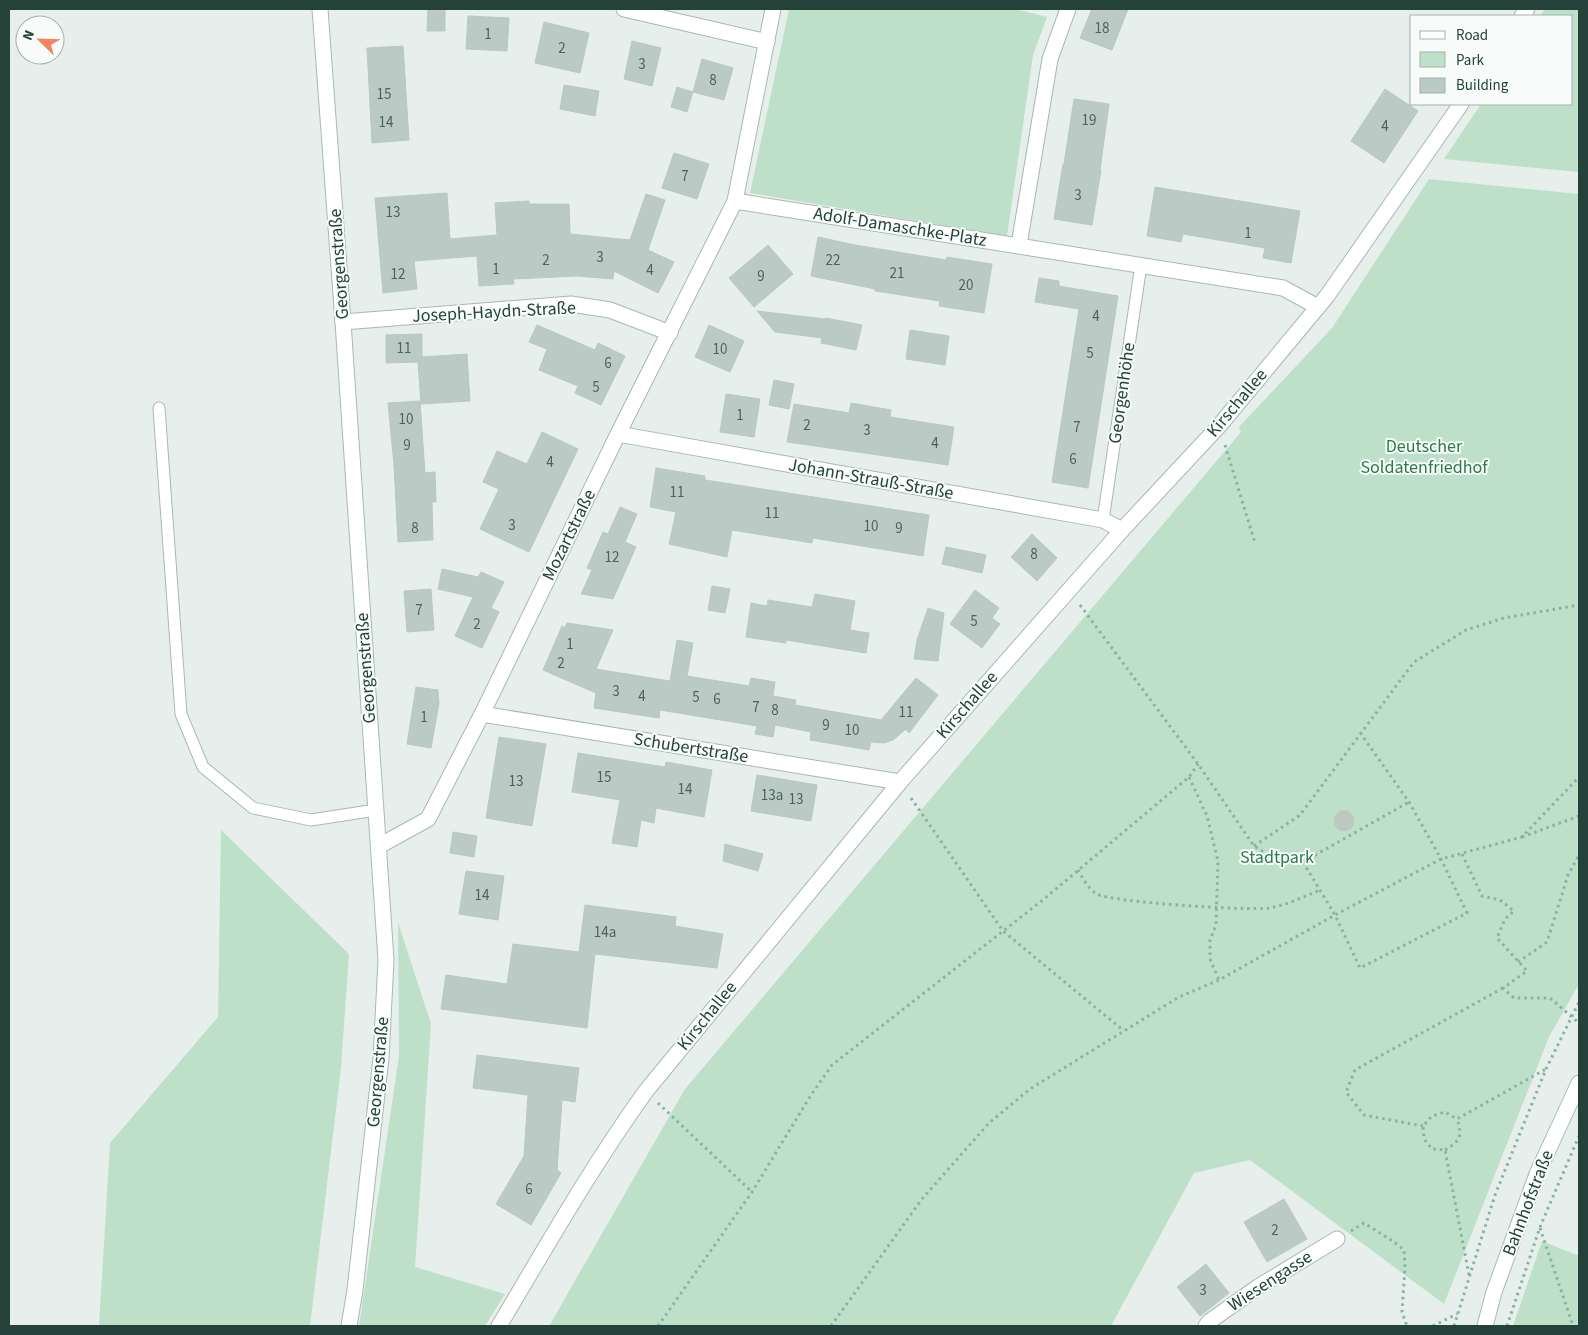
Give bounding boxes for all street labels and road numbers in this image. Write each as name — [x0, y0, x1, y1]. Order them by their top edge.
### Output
street label: Adolf-Damaschke-Platz — [812, 201, 989, 253]
street label: Georgenstraße — [323, 208, 355, 320]
street label: Joseph-Haydn-Straße — [411, 295, 577, 329]
street label: Georgenhöhe — [1103, 341, 1141, 445]
street label: Kirschallee — [1201, 363, 1273, 443]
street label: Johann-Strauß-Straße — [786, 452, 956, 506]
street label: Mozartstraße — [536, 485, 602, 585]
street label: Georgenstraße — [350, 612, 382, 724]
street label: Kirschallee — [930, 666, 1004, 744]
street label: Schubertstraße — [632, 727, 750, 769]
street label: Kirschallee — [671, 976, 743, 1056]
street label: Georgenstraße — [361, 1016, 395, 1128]
street label: Bahnhofstraße — [1496, 1146, 1560, 1260]
street label: Wiesengasse — [1223, 1244, 1317, 1318]

